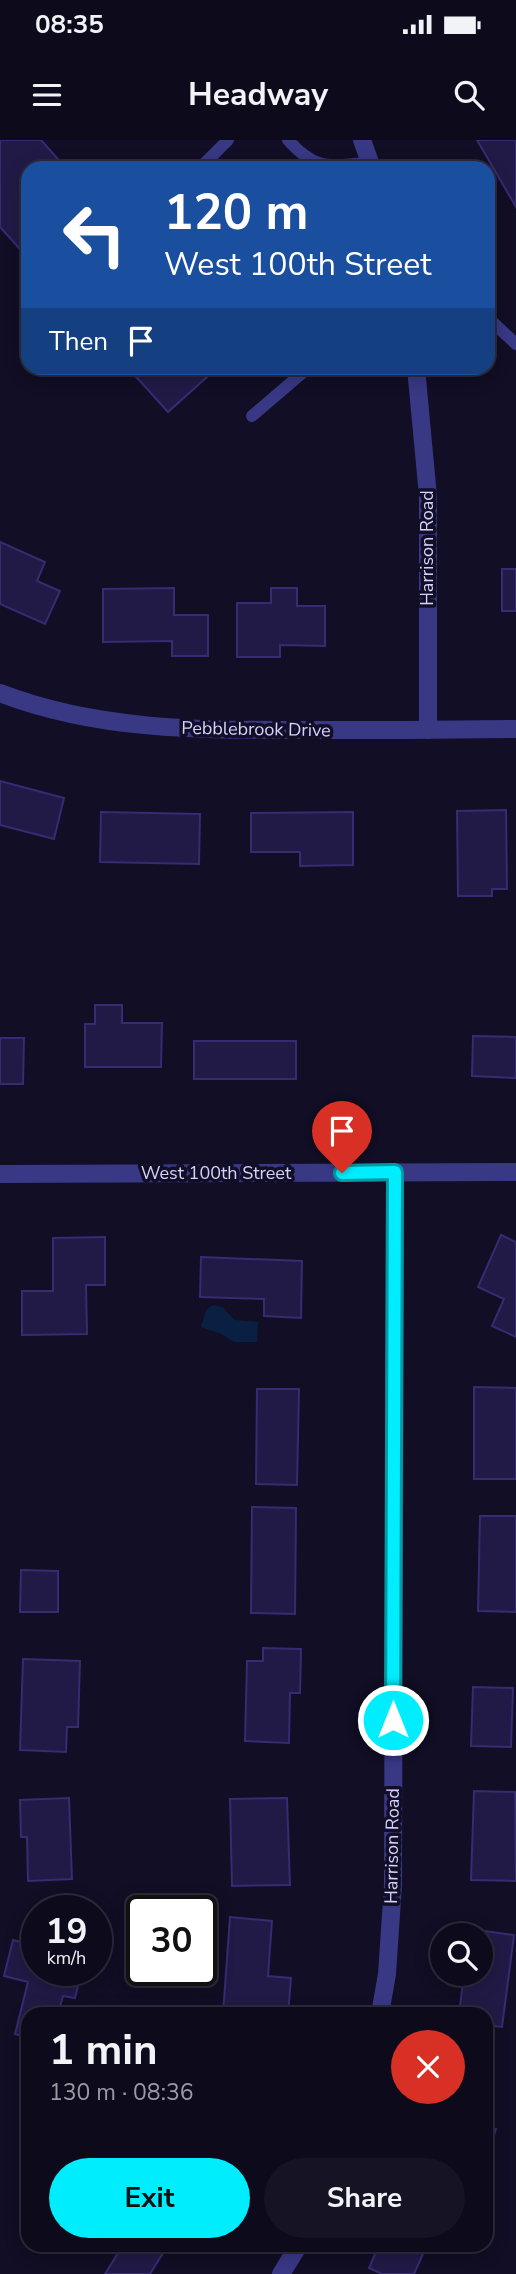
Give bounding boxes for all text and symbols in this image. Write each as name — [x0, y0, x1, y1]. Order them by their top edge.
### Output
text: 08:35 — [35, 7, 104, 42]
text: Headway — [188, 73, 328, 116]
icon: menu — [28, 76, 66, 114]
icon: search — [450, 76, 488, 114]
text: 120 m — [164, 179, 308, 246]
icon: left — [49, 189, 140, 280]
text: West 100th Street — [164, 243, 432, 286]
icon: arrive — [122, 322, 160, 360]
text: Then — [49, 324, 108, 359]
street label: Harrison Road — [415, 490, 439, 606]
street label: Pebblebrook Drive — [181, 716, 331, 742]
pin — [312, 1101, 372, 1173]
icon: arrive — [323, 1112, 361, 1150]
street label: West 100th Street — [141, 1161, 292, 1185]
position arrow — [356, 1683, 430, 1757]
street label: Harrison Road — [379, 1788, 405, 1904]
speed limit sign: 30 — [126, 1895, 217, 1986]
text: 19 — [45, 1908, 88, 1955]
map controls — [430, 1923, 493, 1986]
button: search — [430, 1923, 493, 1986]
text: km/h — [47, 1946, 86, 1970]
text: 1 min — [49, 2022, 158, 2079]
button: close — [391, 2030, 465, 2104]
text: 130 m · 08:36 — [49, 2077, 194, 2108]
button: Exit — [49, 2158, 250, 2238]
button: Share — [264, 2158, 465, 2238]

